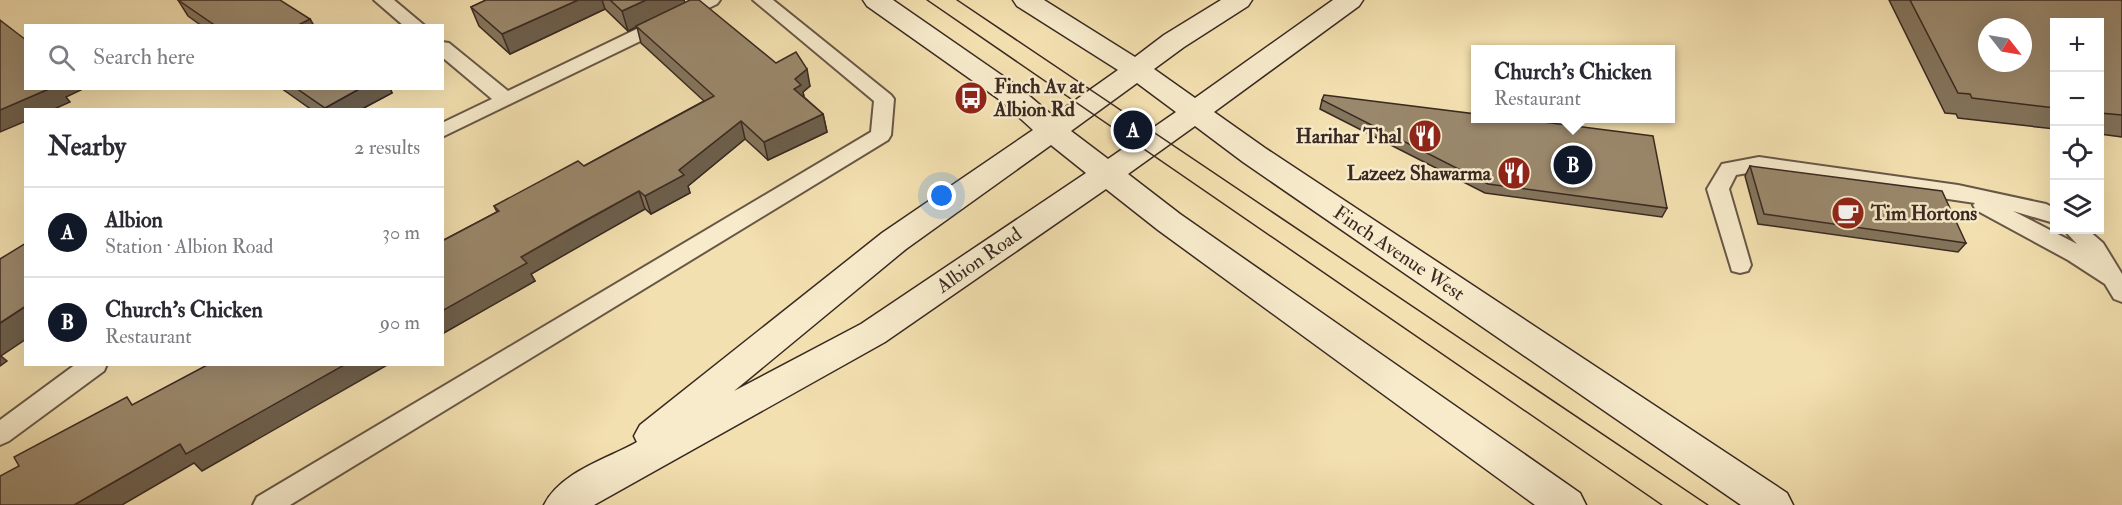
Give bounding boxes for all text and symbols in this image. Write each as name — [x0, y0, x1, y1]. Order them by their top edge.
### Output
north arrow — [1978, 18, 2032, 72]
map controls — [2050, 18, 2104, 234]
button: + — [2050, 18, 2104, 72]
search box — [24, 24, 444, 90]
icon: search — [45, 41, 78, 74]
text: Search here — [93, 43, 195, 71]
popup — [1471, 45, 1675, 123]
text: Church's Chicken — [1494, 58, 1652, 86]
button: − — [2050, 72, 2104, 126]
place label: Finch Av at Albion Rd — [993, 74, 1085, 122]
bus stop icon: Finch Av at Albion Rd — [953, 80, 989, 116]
text: Restaurant — [1494, 86, 1581, 111]
pin: A — [1114, 108, 1152, 152]
restaurant icon: Harihar Thal — [1407, 118, 1443, 154]
place label: Harihar Thal — [1296, 124, 1403, 149]
button: locate — [2050, 126, 2104, 180]
text: Nearby — [48, 131, 126, 163]
text: 2 results — [354, 135, 420, 160]
pin: B — [1554, 142, 1592, 188]
restaurant icon: Lazeez Shawarma — [1496, 155, 1532, 191]
place label: Lazeez Shawarma — [1347, 161, 1492, 186]
button: layers — [2050, 180, 2104, 234]
your location — [927, 181, 956, 210]
cafe icon: Tim Hortons — [1830, 195, 1866, 231]
street label: Finch Avenue West — [1329, 200, 1470, 306]
place label: Tim Hortons — [1870, 201, 1977, 226]
text: Albion — [105, 206, 163, 234]
text: A — [61, 220, 74, 245]
text: 30 m — [382, 220, 420, 245]
street label: Albion Road — [931, 221, 1027, 299]
text: Station · Albion Road — [105, 234, 273, 259]
text: Church's Chicken — [105, 296, 263, 324]
text: B — [61, 310, 74, 335]
text: 90 m — [380, 310, 420, 335]
text: Restaurant — [105, 324, 192, 349]

